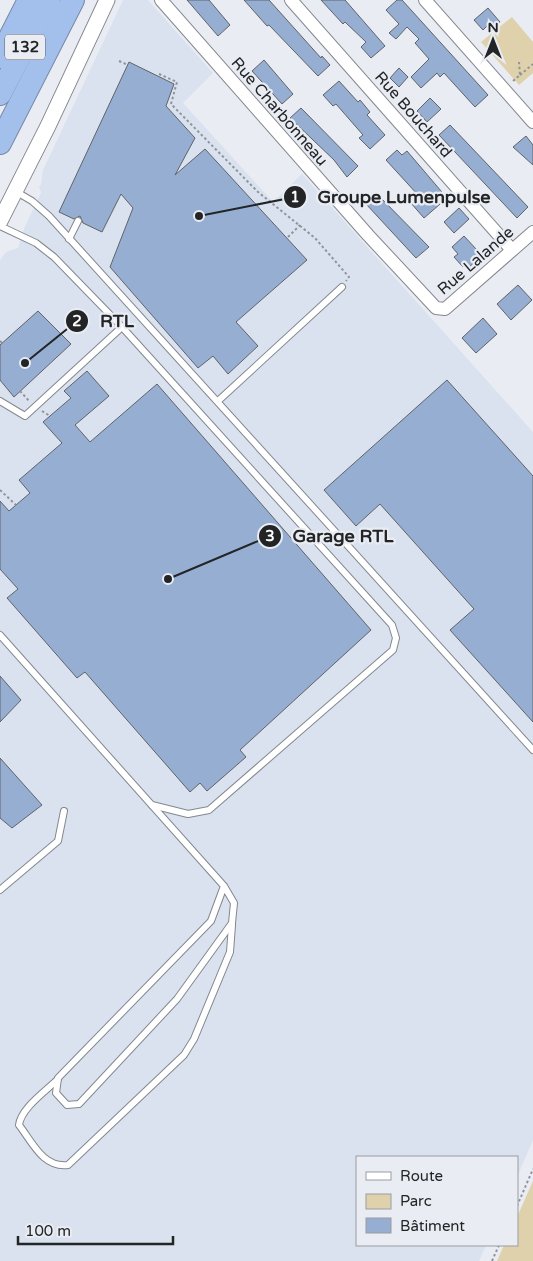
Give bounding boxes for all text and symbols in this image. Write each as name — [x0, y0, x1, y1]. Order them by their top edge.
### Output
north arrow — [468, 15, 518, 65]
text: N — [487, 19, 499, 36]
road number: 132 — [5, 34, 45, 60]
street label: Rue Charbonneau — [227, 53, 332, 170]
street label: Rue Bouchard — [370, 67, 456, 162]
callout: Groupe Lumenpulse — [283, 180, 501, 213]
text: Groupe Lumenpulse — [317, 186, 491, 208]
text: 1 — [290, 188, 300, 206]
street label: Rue Lalande — [433, 222, 518, 299]
callout: RTL — [65, 304, 144, 337]
text: RTL — [100, 310, 135, 332]
text: 2 — [72, 312, 82, 330]
callout: Garage RTL — [257, 520, 403, 553]
text: Garage RTL — [292, 525, 394, 547]
text: 3 — [265, 527, 275, 545]
legend — [356, 1156, 518, 1246]
text: Route — [400, 1167, 443, 1185]
text: Parc — [400, 1192, 432, 1210]
scale bar — [18, 1214, 172, 1246]
text: Bâtiment — [400, 1217, 465, 1235]
text: 100 m — [25, 1222, 71, 1240]

